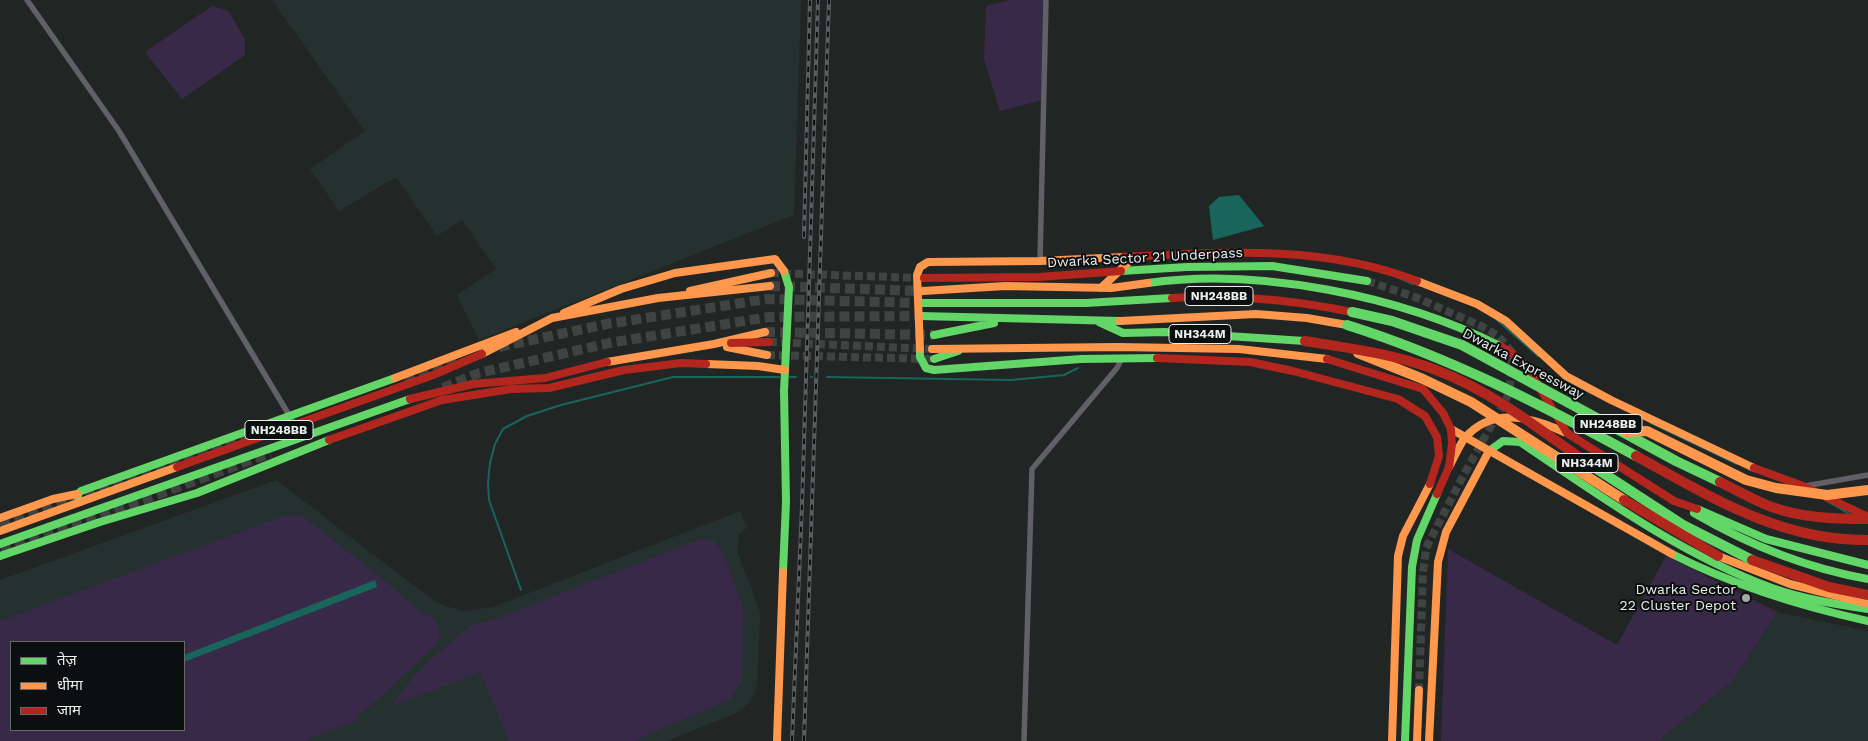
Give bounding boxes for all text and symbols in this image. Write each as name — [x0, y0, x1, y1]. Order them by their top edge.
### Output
street label: Dwarka Sector 21 Underpass — [1047, 244, 1243, 272]
road number: NH248BB — [1185, 286, 1253, 306]
road number: NH344M — [1169, 324, 1231, 344]
street label: Dwarka Expressway — [1459, 325, 1587, 403]
road number: NH248BB — [1574, 414, 1642, 434]
road number: NH248BB — [245, 420, 313, 440]
road number: NH344M — [1556, 453, 1618, 472]
place label: Dwarka Sector 22 Cluster Depot — [1619, 582, 1736, 614]
marker: Dwarka Sector 22 Cluster Depot — [1740, 592, 1752, 604]
legend — [10, 641, 185, 731]
text: तेज़ — [57, 651, 77, 669]
text: धीमा — [57, 676, 83, 694]
text: जाम — [57, 701, 81, 719]

